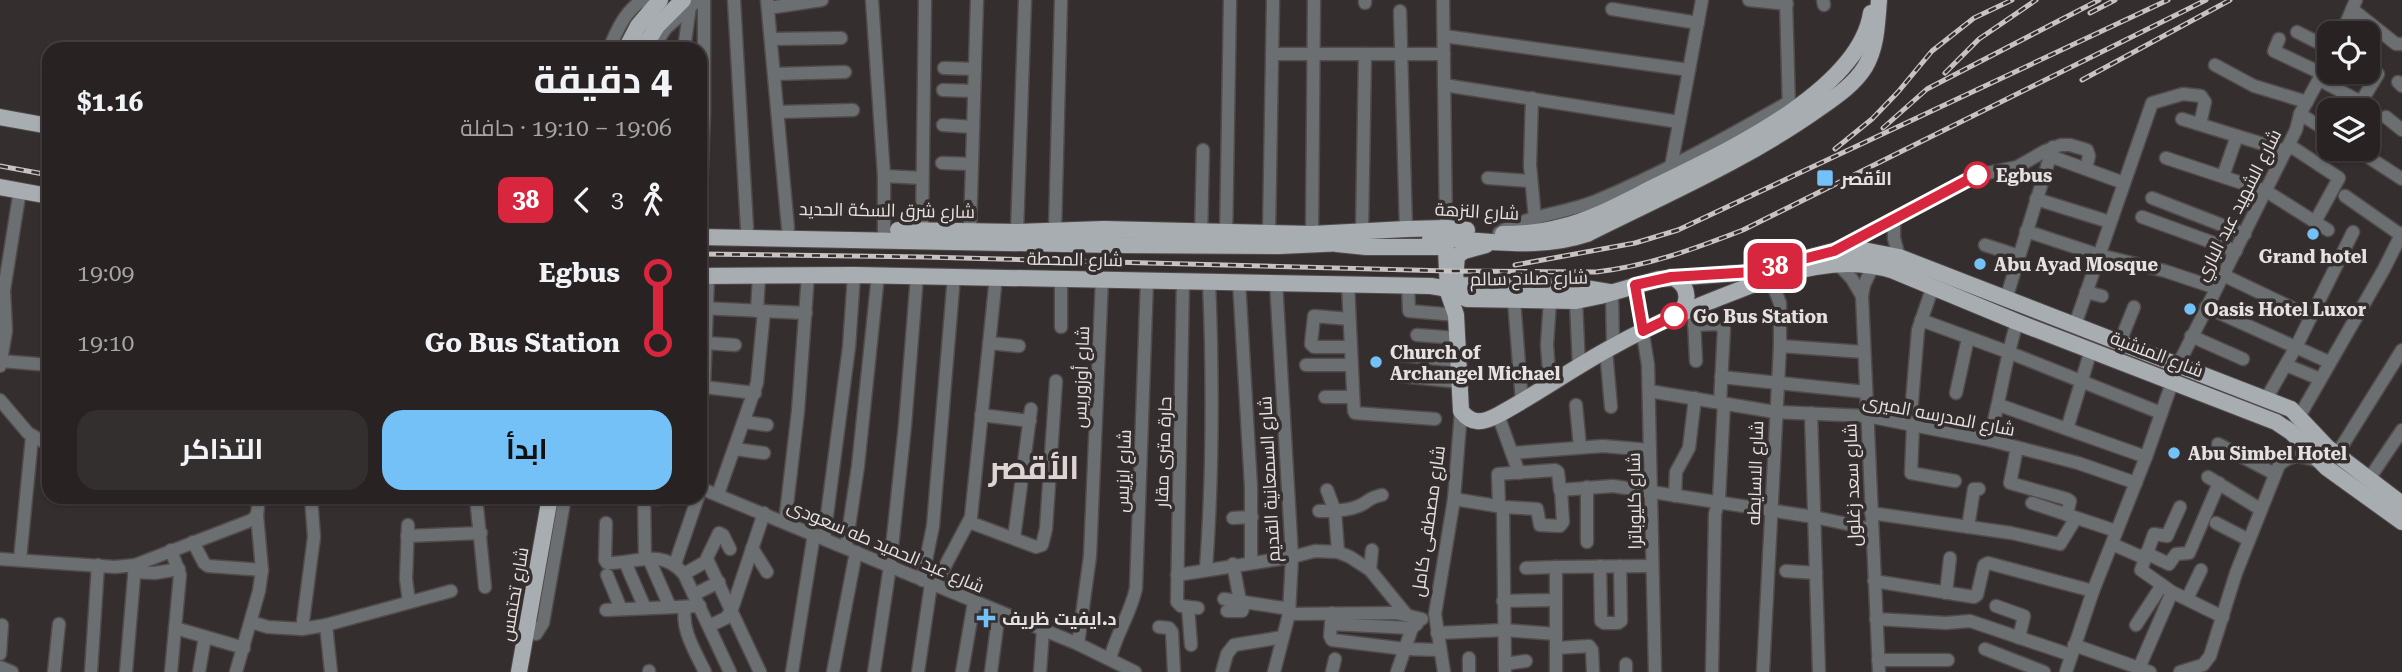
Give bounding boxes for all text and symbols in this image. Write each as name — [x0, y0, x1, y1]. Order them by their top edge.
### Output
map controls — [2317, 21, 2380, 161]
button: locate — [2317, 21, 2380, 84]
text: 4 دقيقة — [534, 58, 672, 102]
text: $1.16 — [77, 87, 143, 117]
button: layers — [2317, 98, 2380, 161]
text: 19:06 – 19:10 · حافلة — [460, 115, 672, 142]
street label: شارع الشهيد عبد الباري — [2191, 126, 2289, 286]
marker: Egbus — [1964, 162, 1990, 188]
place label: Egbus — [1996, 165, 2052, 186]
marker: الأقصر — [1815, 168, 1835, 188]
place label: الأقصر — [1840, 168, 1892, 190]
icon: back — [563, 181, 601, 219]
icon: walk — [634, 181, 672, 219]
text: 38 — [512, 186, 539, 214]
text: 3 — [611, 186, 624, 213]
street label: شارع شرق السكة الحديد — [799, 198, 975, 224]
street label: شارع النزهة — [1434, 198, 1520, 226]
marker: Grand hotel — [2305, 226, 2321, 242]
line badge: 38 — [1744, 243, 1806, 289]
place label: Grand hotel — [2259, 246, 2367, 267]
street label: شارع المحطة — [1027, 248, 1123, 272]
text: 38 — [1762, 252, 1788, 280]
place label: Abu Ayad Mosque — [1994, 254, 2158, 275]
marker: Abu Ayad Mosque — [1972, 256, 1988, 272]
text: Egbus — [539, 258, 620, 288]
text: 19:09 — [77, 260, 134, 287]
street label: شارع صلاح سالم — [1470, 266, 1588, 292]
place label: Oasis Hotel Luxor — [2204, 299, 2366, 320]
marker: Oasis Hotel Luxor — [2182, 301, 2198, 317]
marker: Go Bus Station — [1661, 303, 1687, 329]
place label: Go Bus Station — [1693, 306, 1828, 327]
street label: شارع أوزوريس — [1069, 326, 1095, 428]
street label: شارع المنشية — [2107, 327, 2206, 383]
text: Go Bus Station — [425, 328, 620, 358]
text: 19:10 — [77, 330, 134, 357]
place label: Church of Archangel Michael — [1390, 342, 1561, 384]
marker: Church of Archangel Michael — [1368, 354, 1384, 370]
street label: شارع المدرسه الميرى — [1861, 390, 2017, 442]
street label: شارع السمعانية القديم — [1254, 395, 1286, 563]
street label: حارة مترى مقار — [1151, 396, 1176, 509]
button: التذاكر — [77, 410, 368, 490]
button: ابدأ — [382, 410, 672, 490]
street label: شارع الاسايطه — [1743, 420, 1769, 526]
street label: شارع سعد زغلول — [1839, 423, 1867, 547]
street label: شارع ايزيس — [1111, 429, 1137, 513]
place label: Abu Simbel Hotel — [2188, 443, 2347, 464]
street label: شارع مصطفى كامل — [1407, 444, 1451, 598]
marker: Abu Simbel Hotel — [2166, 445, 2182, 461]
district label: الأقصر — [988, 449, 1079, 487]
street label: شارع كليوباترا — [1623, 452, 1647, 550]
street label: شارع عبد الحميد طه سعودى — [784, 495, 988, 599]
street label: شارع تحتمس — [495, 545, 535, 643]
marker: د.ايفيت ظريف — [976, 608, 996, 628]
place label: د.ايفيت ظريف — [1002, 608, 1117, 630]

